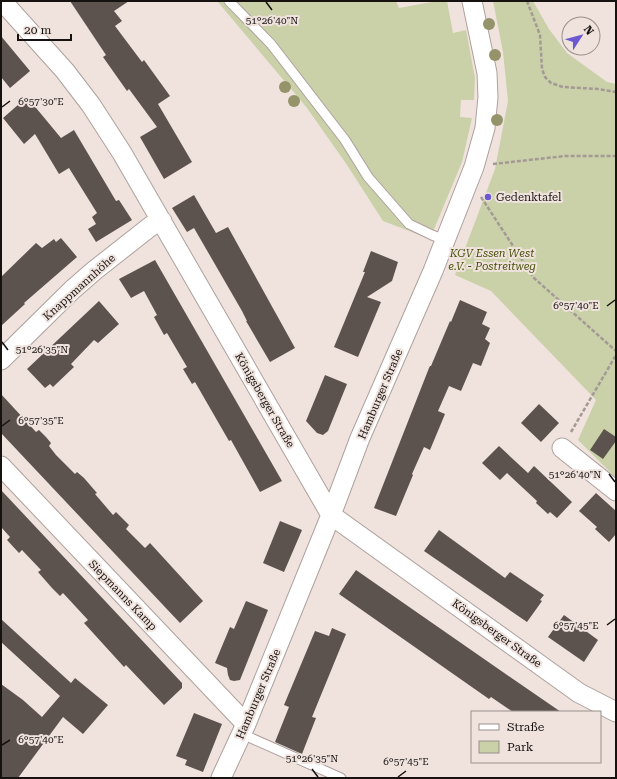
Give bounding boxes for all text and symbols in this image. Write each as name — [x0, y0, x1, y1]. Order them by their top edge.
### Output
text: 51°26'40"N — [246, 15, 298, 26]
scale bar — [18, 16, 71, 42]
north arrow — [561, 16, 601, 56]
text: 20 m — [24, 23, 51, 37]
text: N — [581, 23, 597, 38]
text: 6°57'30"E — [18, 96, 64, 107]
place label: Gedenktafel — [496, 191, 562, 204]
marker: Gedenktafel — [483, 192, 493, 202]
park label: KGV Essen West e.V. - Postreitweg — [448, 247, 536, 273]
street label: Knappmannhöhe — [41, 252, 118, 323]
text: 6°57'40"E — [553, 300, 599, 311]
text: 51°26'35"N — [16, 344, 68, 355]
street label: Hamburger Straße — [356, 347, 405, 441]
street label: Königsberger Straße — [232, 350, 297, 450]
text: 6°57'35"E — [18, 415, 64, 426]
text: 51°26'40"N — [549, 469, 601, 480]
street label: Siepmanns Kamp — [86, 557, 160, 633]
street label: Königsberger Straße — [449, 597, 544, 670]
text: 6°57'45"E — [553, 620, 599, 631]
street label: Hamburger Straße — [234, 647, 283, 741]
legend — [471, 711, 601, 763]
text: Straße — [507, 720, 545, 734]
text: 6°57'40"E — [18, 734, 64, 745]
text: Park — [507, 740, 534, 754]
text: 51°26'35"N — [286, 753, 338, 764]
text: 6°57'45"E — [383, 756, 429, 767]

